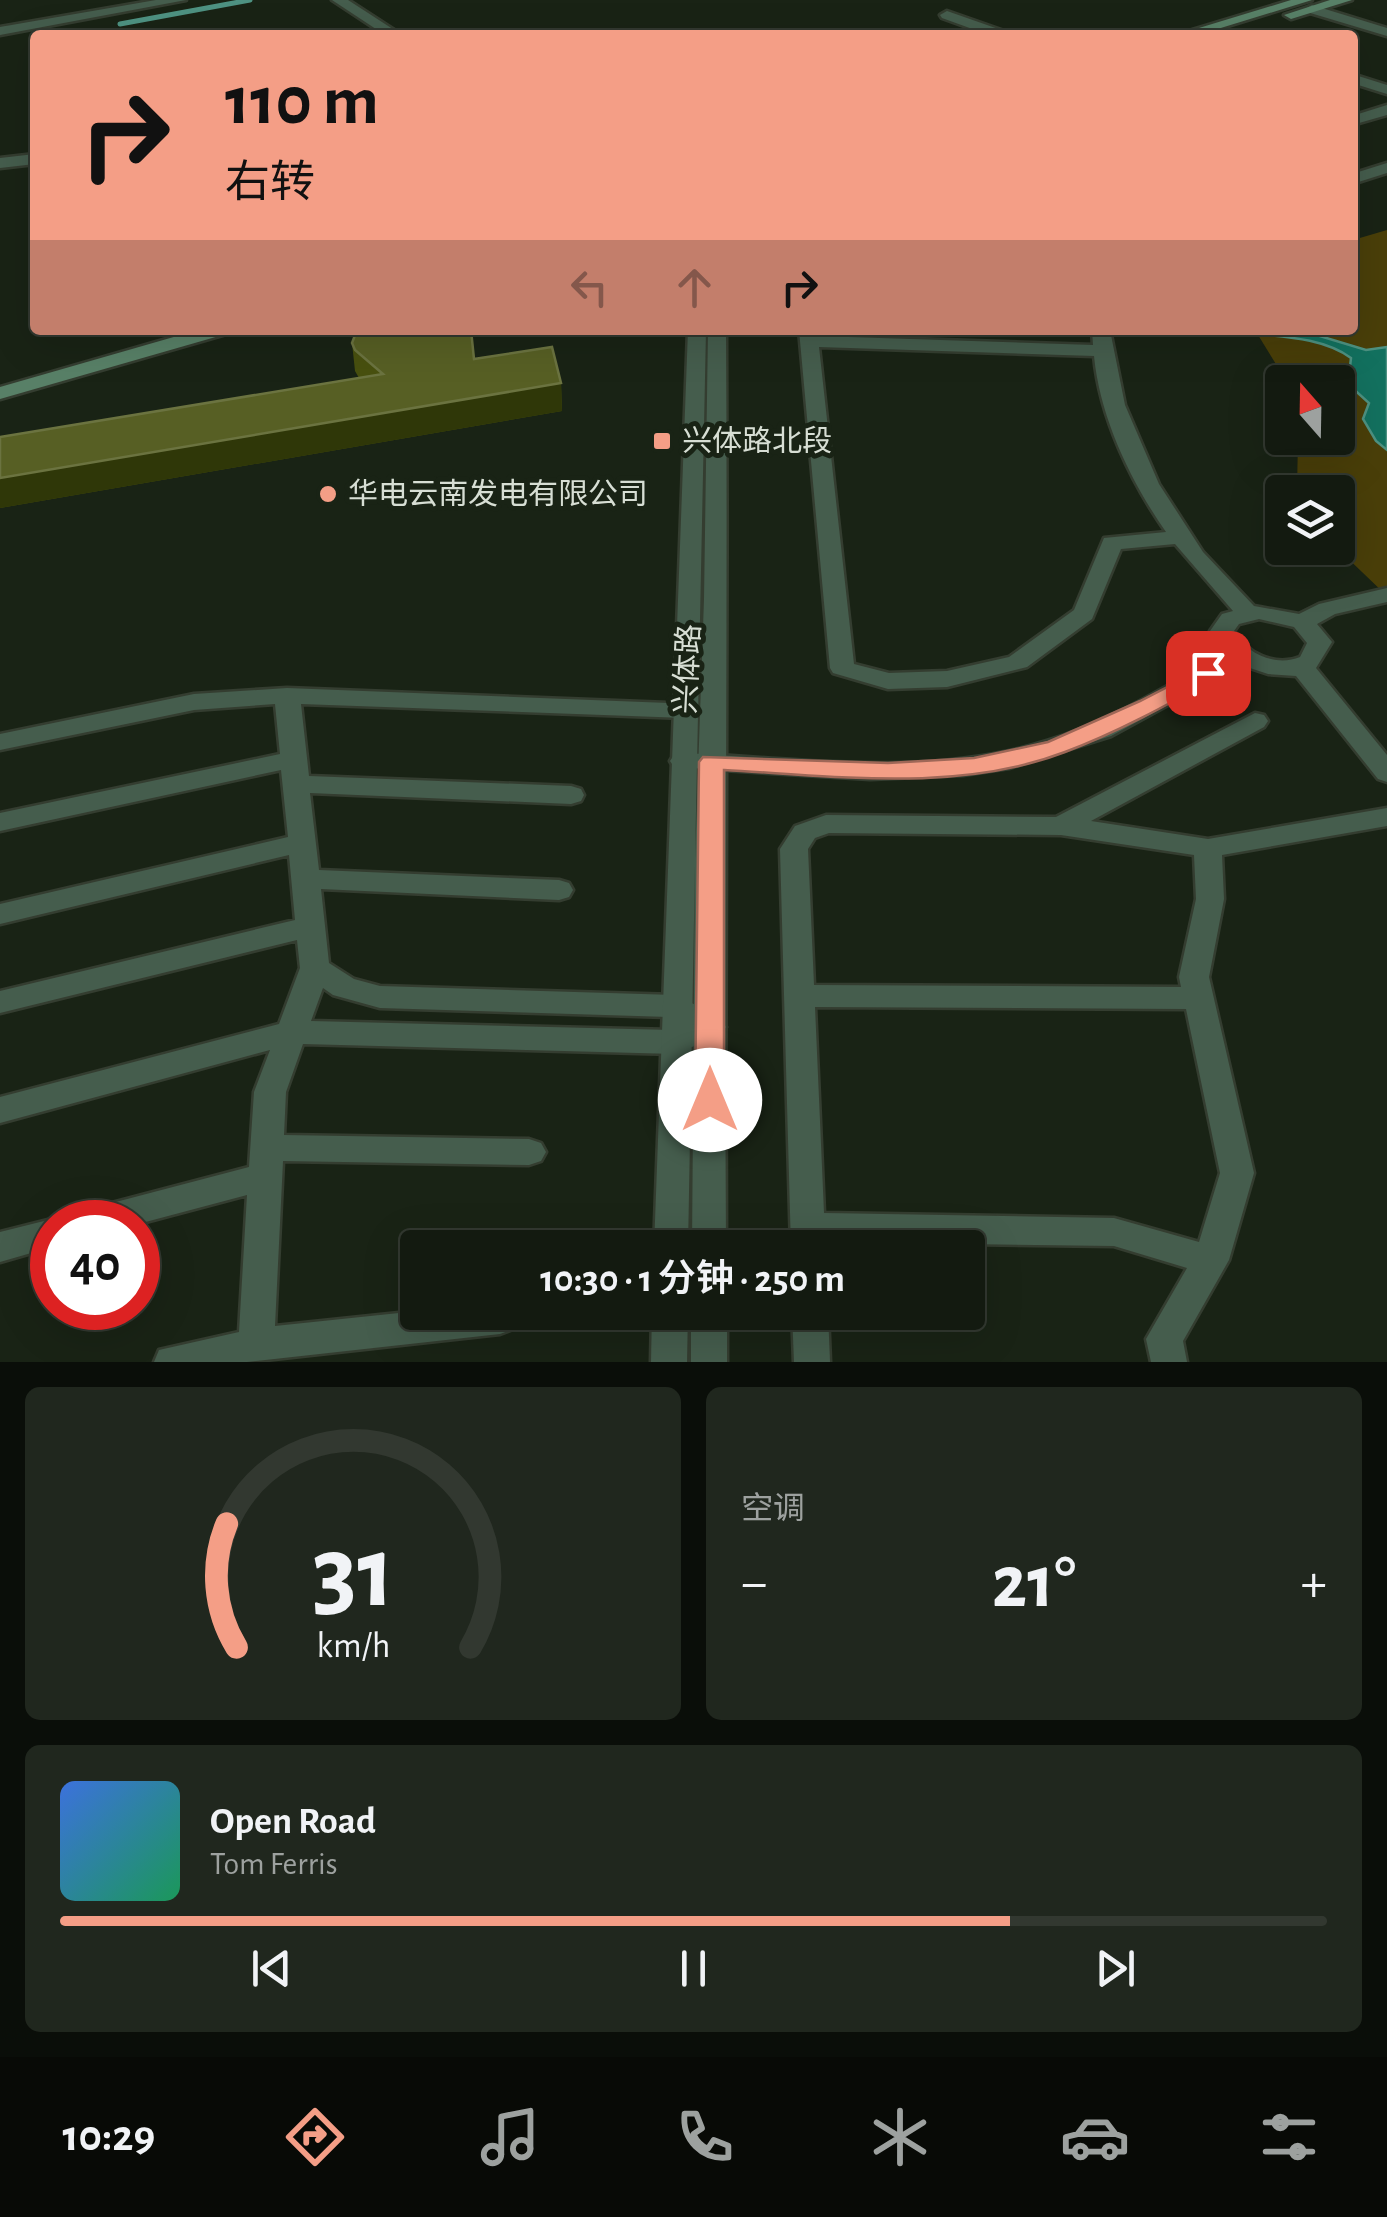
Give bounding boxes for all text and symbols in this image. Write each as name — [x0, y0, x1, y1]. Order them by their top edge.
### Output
text: 110 m — [225, 67, 379, 137]
icon: right — [60, 70, 190, 200]
text: 右转 — [225, 161, 315, 206]
icon: left — [562, 260, 617, 315]
icon: ahead — [667, 260, 722, 315]
icon: right — [772, 260, 827, 315]
north arrow — [1265, 365, 1355, 455]
map controls — [1265, 365, 1355, 565]
place label: 兴体路北段 — [682, 425, 832, 457]
marker: 兴体路北段 — [651, 430, 673, 452]
button: layers — [1265, 475, 1355, 565]
place label: 华电云南发电有限公司 — [348, 478, 648, 510]
marker: 华电云南发电有限公司 — [317, 483, 339, 505]
street label: 兴体路 — [669, 623, 705, 715]
pin — [1166, 631, 1251, 716]
icon: arrive — [1181, 646, 1236, 701]
position arrow — [658, 1048, 762, 1152]
speed limit sign: 40 — [30, 1200, 160, 1330]
text: 10:30 · 1 分钟 · 250 m — [540, 1261, 845, 1299]
text: 空调 — [741, 1493, 805, 1525]
text: 31 — [312, 1522, 394, 1626]
text: 21° — [992, 1546, 1076, 1621]
text: − — [741, 1556, 767, 1611]
text: + — [1301, 1556, 1327, 1611]
text: km/h — [316, 1628, 390, 1664]
text: Open Road — [210, 1803, 376, 1841]
text: Tom Ferris — [210, 1848, 338, 1880]
icon: previous — [244, 1941, 299, 1996]
icon: pause — [666, 1941, 721, 1996]
icon: next — [1088, 1941, 1143, 1996]
icon: directions — [280, 2102, 350, 2172]
icon: music — [475, 2102, 545, 2172]
icon: phone — [670, 2102, 740, 2172]
icon: climate — [865, 2102, 935, 2172]
icon: car — [1060, 2102, 1130, 2172]
icon: filters — [1254, 2102, 1324, 2172]
text: 10:29 — [62, 2114, 155, 2159]

